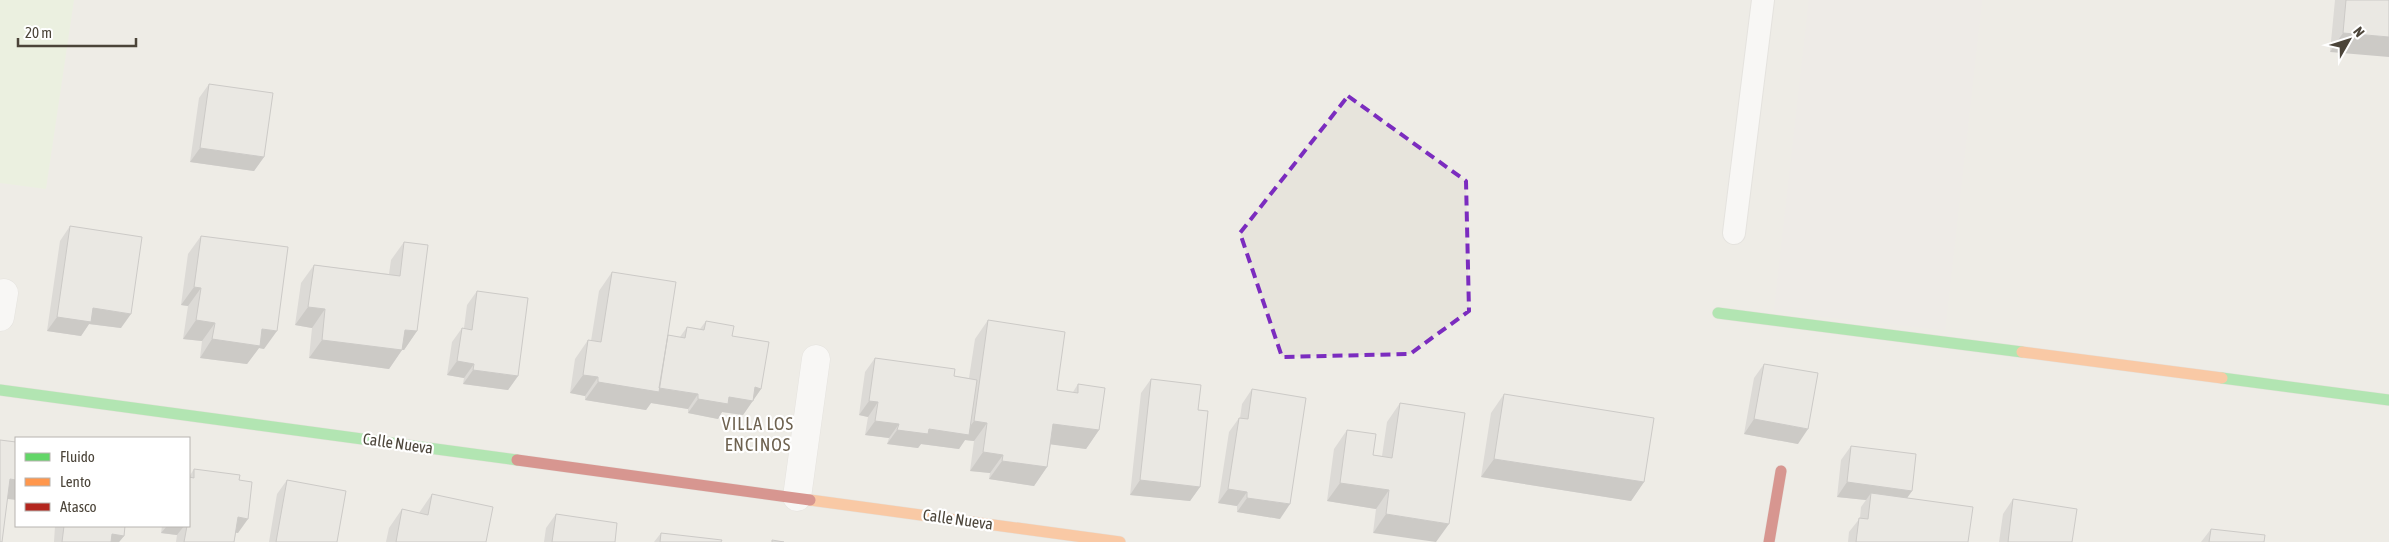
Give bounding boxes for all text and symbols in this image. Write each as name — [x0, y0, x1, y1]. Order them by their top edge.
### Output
scale bar — [18, 15, 135, 47]
north arrow — [2324, 15, 2374, 65]
text: 20 m — [25, 24, 52, 41]
text: N — [2350, 24, 2368, 40]
district label: VILLA LOS ENCINOS — [722, 413, 794, 455]
street label: Calle Nueva — [362, 429, 434, 457]
legend — [15, 437, 190, 527]
text: Fluido — [60, 448, 95, 465]
text: Lento — [60, 473, 91, 490]
text: Atasco — [60, 498, 97, 515]
street label: Calle Nueva — [922, 505, 994, 533]

